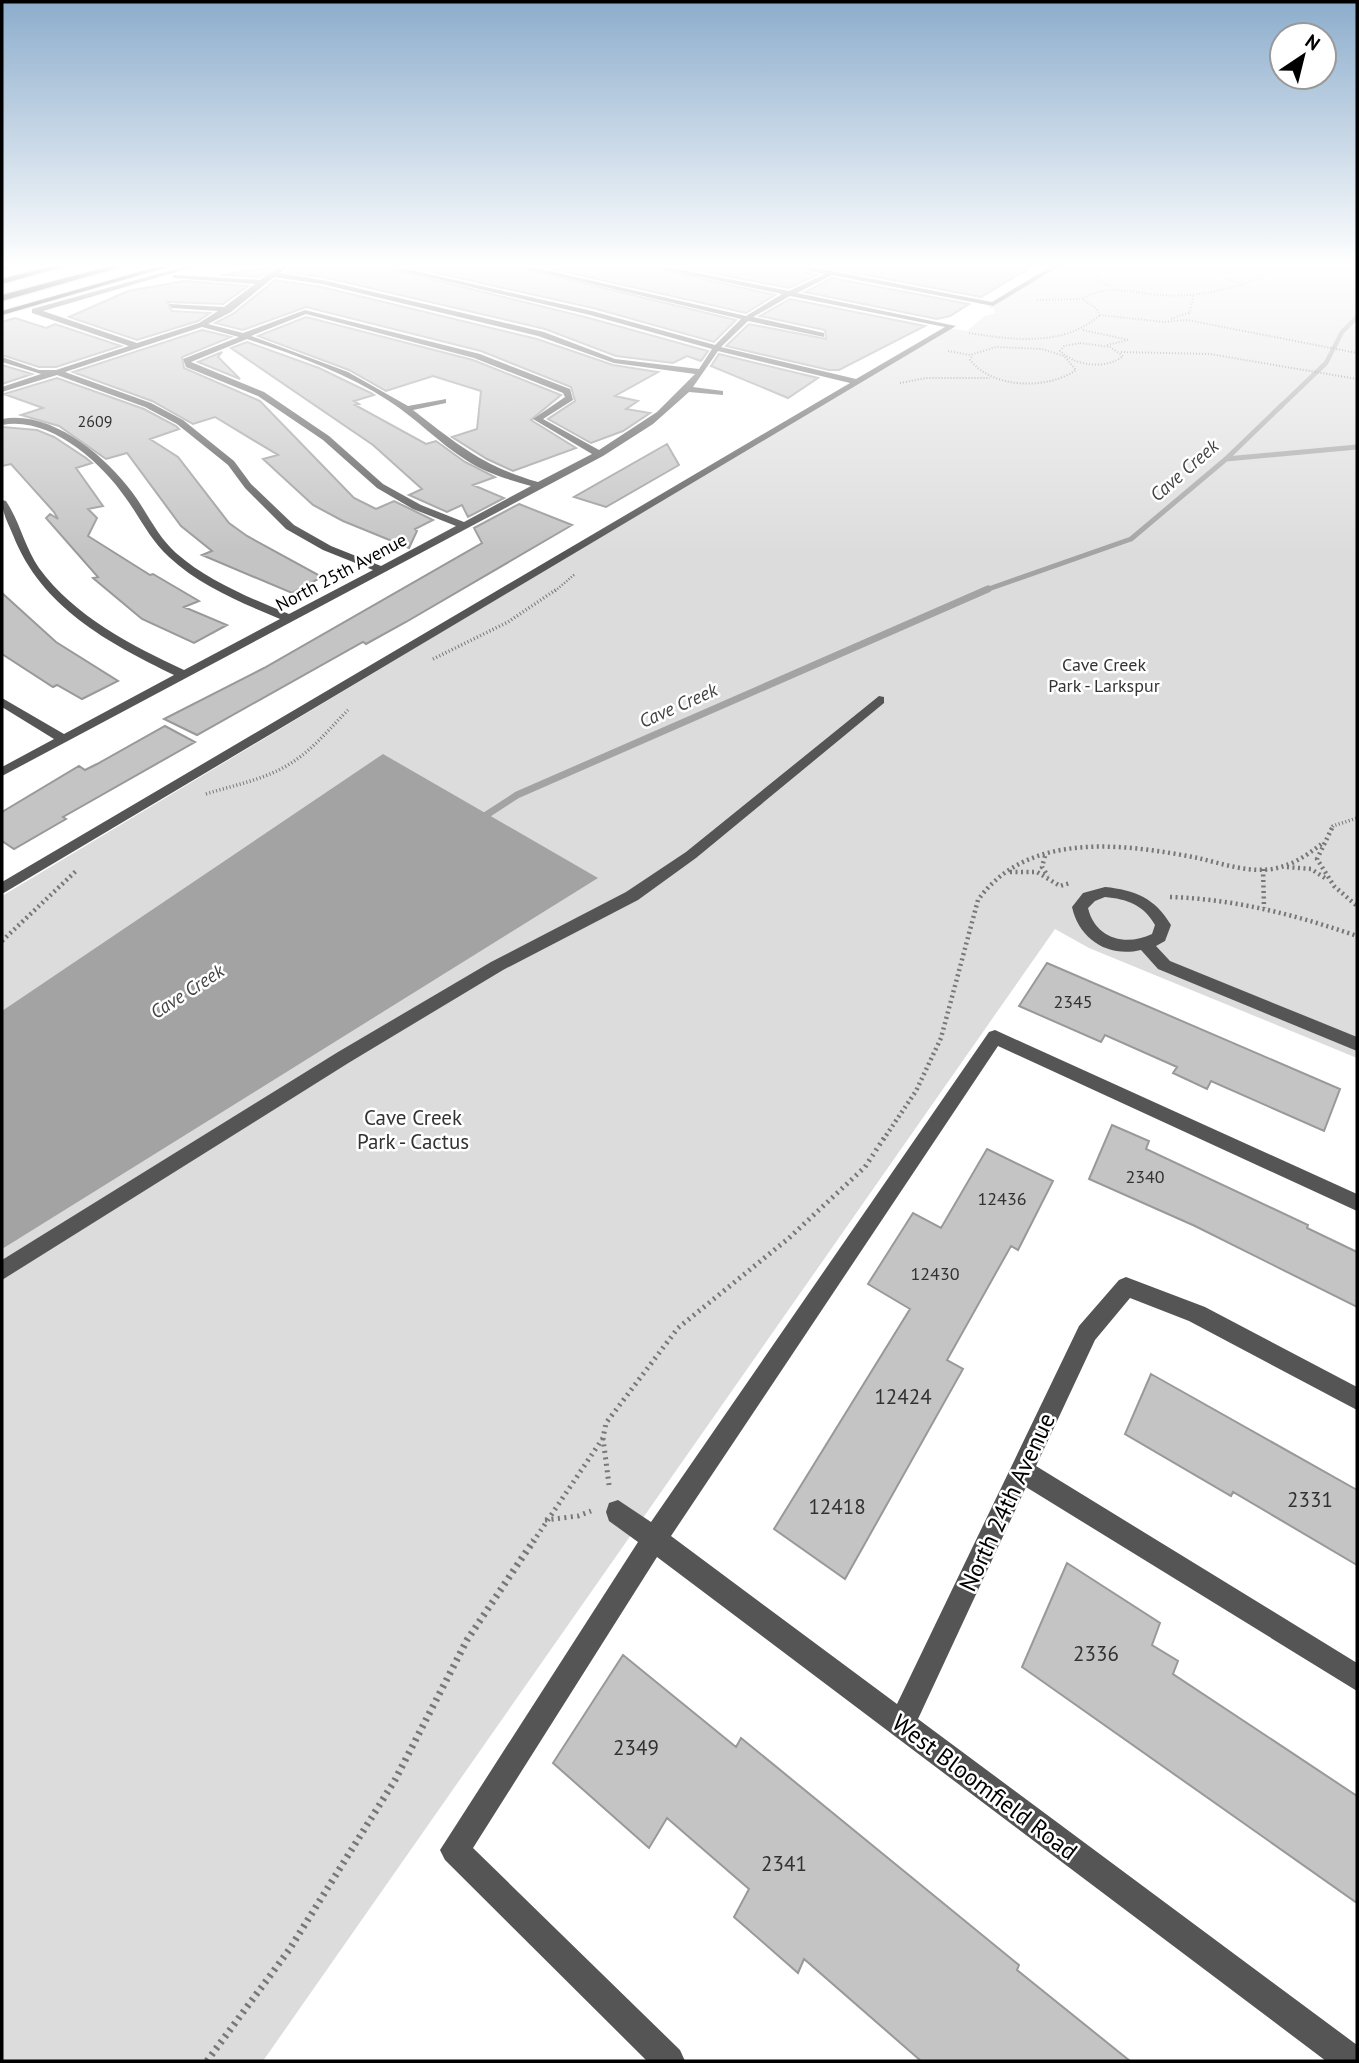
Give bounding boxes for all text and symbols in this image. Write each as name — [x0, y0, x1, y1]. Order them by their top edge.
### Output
north arrow — [1268, 21, 1338, 91]
text: N — [1301, 29, 1325, 55]
house number: 2609 — [78, 411, 112, 431]
water label: Cave Creek — [1145, 433, 1224, 506]
street label: North 25th Avenue — [272, 528, 410, 616]
park label: Cave Creek Park - Larkspur — [1048, 653, 1160, 697]
water label: Cave Creek — [635, 677, 722, 733]
water label: Cave Creek — [146, 958, 230, 1024]
house number: 2345 — [1053, 990, 1093, 1013]
park label: Cave Creek Park - Cactus — [357, 1104, 469, 1155]
house number: 2340 — [1125, 1165, 1165, 1188]
house number: 12436 — [977, 1187, 1027, 1210]
house number: 12430 — [910, 1262, 960, 1285]
house number: 12424 — [874, 1383, 932, 1410]
street label: North 24th Avenue — [952, 1408, 1062, 1596]
house number: 2331 — [1287, 1486, 1333, 1513]
house number: 12418 — [808, 1493, 866, 1520]
house number: 2336 — [1073, 1640, 1119, 1667]
street label: West Bloomfield Road — [886, 1707, 1084, 1867]
house number: 2349 — [613, 1734, 659, 1761]
house number: 2341 — [761, 1850, 807, 1877]

